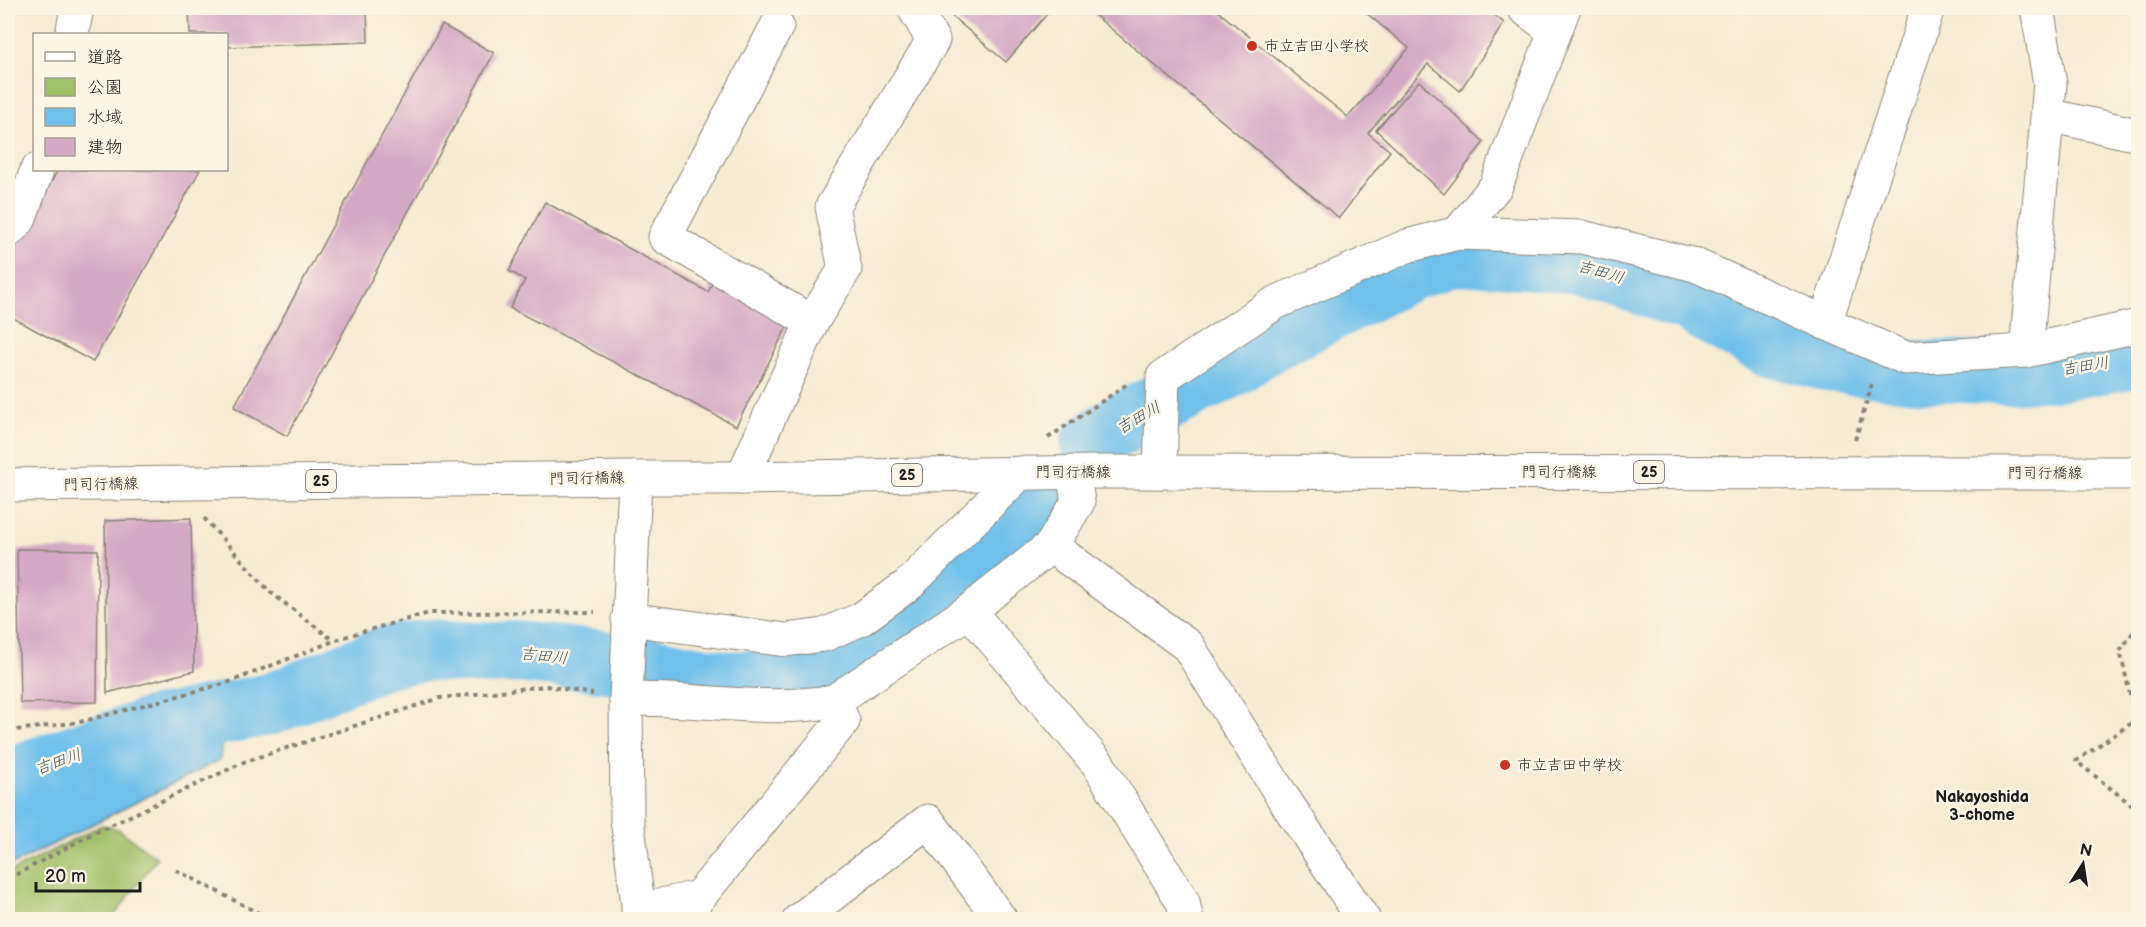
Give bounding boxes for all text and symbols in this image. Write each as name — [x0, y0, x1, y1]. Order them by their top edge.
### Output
legend — [33, 33, 228, 171]
place label: 市立吉田小学校 — [1264, 37, 1369, 56]
marker: 市立吉田小学校 — [1245, 39, 1259, 53]
text: 道路 — [87, 47, 123, 68]
text: 公園 — [87, 77, 123, 98]
text: 水域 — [87, 107, 123, 128]
text: 建物 — [87, 137, 123, 158]
water label: 吉田川 — [1575, 257, 1626, 288]
water label: 吉田川 — [2060, 353, 2110, 380]
water label: 吉田川 — [1113, 398, 1164, 439]
road number: 25 — [1634, 461, 1664, 483]
street label: 門司行橋線 — [1035, 463, 1111, 482]
street label: 門司行橋線 — [1521, 463, 1597, 482]
road number: 25 — [892, 464, 922, 486]
street label: 門司行橋線 — [2007, 464, 2083, 483]
street label: 門司行橋線 — [549, 468, 625, 489]
road number: 25 — [306, 470, 336, 492]
street label: 門司行橋線 — [63, 474, 139, 495]
water label: 吉田川 — [519, 645, 569, 668]
water label: 吉田川 — [33, 745, 84, 780]
place label: 市立吉田中学校 — [1517, 756, 1622, 775]
marker: 市立吉田中学校 — [1498, 758, 1512, 772]
district label: Nakayoshida 3-chome — [1935, 788, 2029, 825]
north arrow — [2053, 834, 2113, 894]
text: N — [2078, 840, 2094, 861]
scale bar — [36, 855, 140, 893]
text: 20 m — [45, 866, 86, 887]

